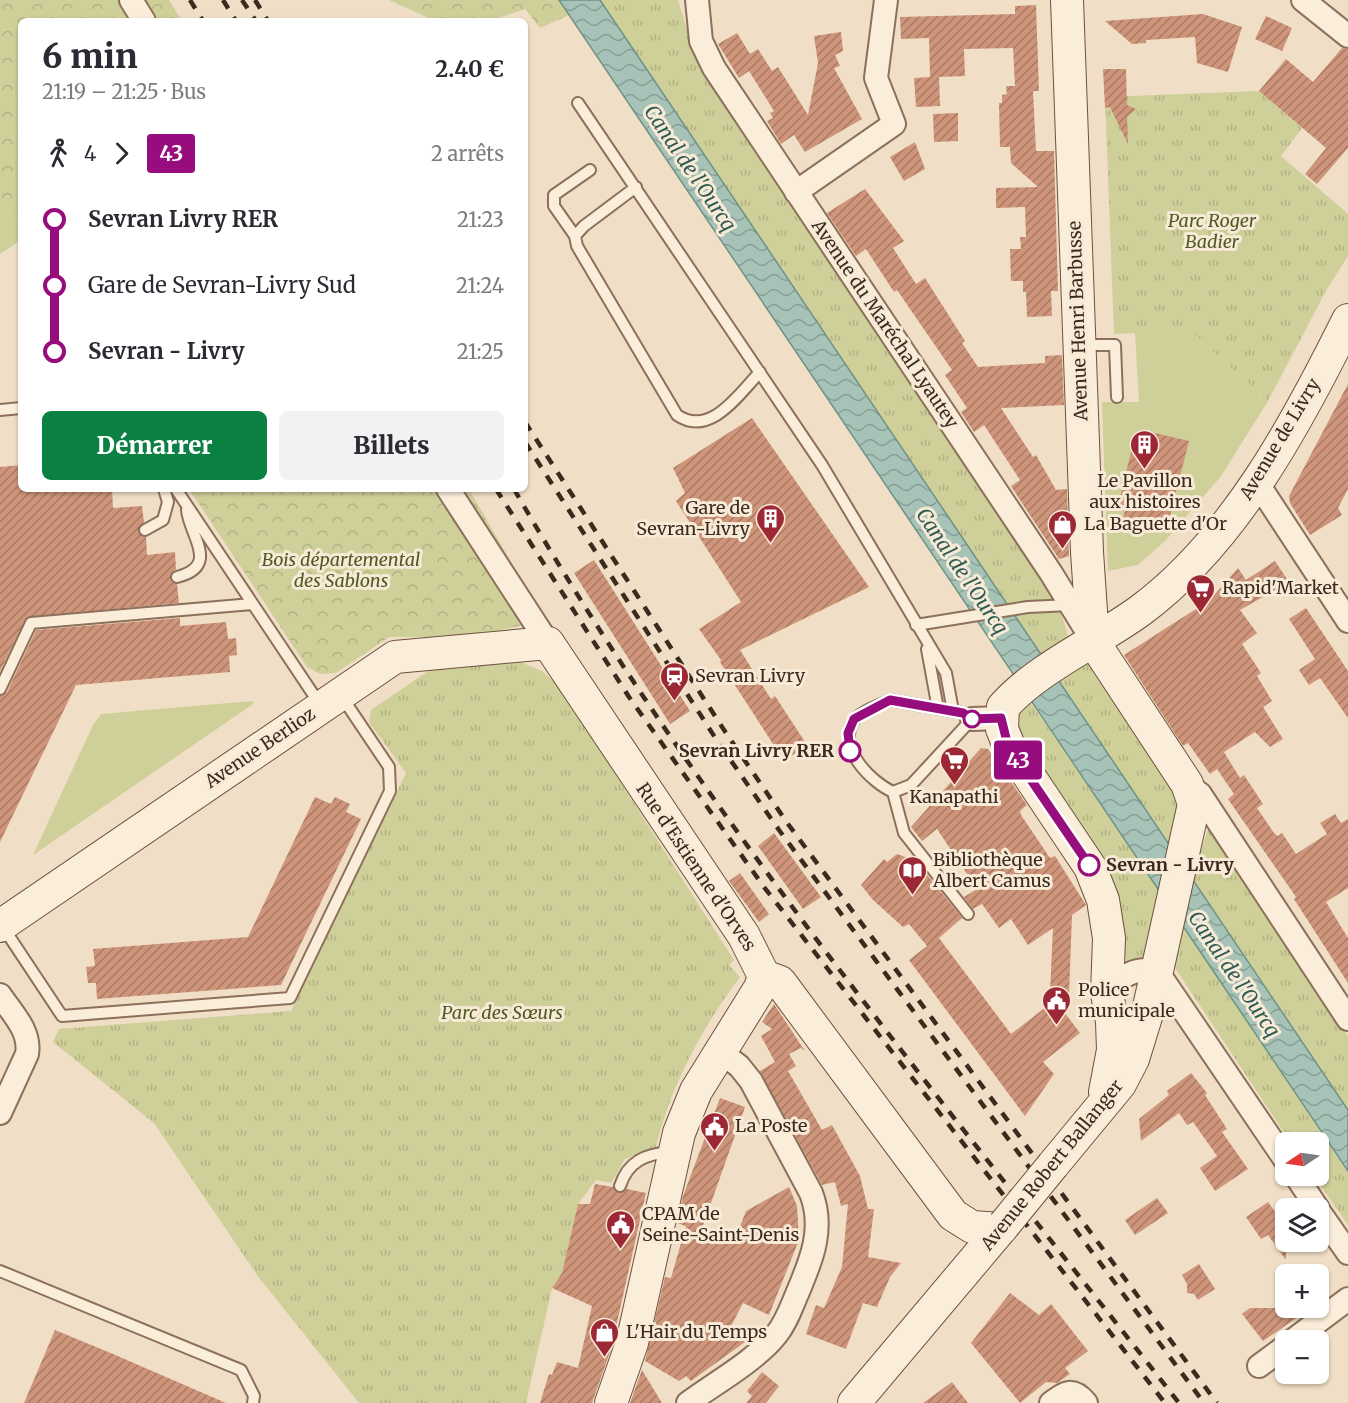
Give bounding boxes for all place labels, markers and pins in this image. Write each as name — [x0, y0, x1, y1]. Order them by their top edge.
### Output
building icon: Le Pavillon aux histoires — [1129, 428, 1161, 470]
place label: Le Pavillon aux histoires — [1089, 469, 1201, 513]
place label: Gare de Sevran-Livry — [636, 496, 751, 540]
building icon: Gare de Sevran-Livry — [755, 502, 787, 544]
shop icon: La Baguette d'Or — [1047, 508, 1079, 550]
place label: La Baguette d'Or — [1084, 512, 1227, 535]
supermarket icon: Rapid'Market — [1185, 572, 1217, 614]
place label: Rapid'Market — [1222, 576, 1339, 599]
station icon: Sevran Livry — [658, 660, 690, 702]
place label: Sevran Livry — [695, 664, 806, 687]
unlabelled marker — [963, 710, 981, 728]
place label: Sevran Livry RER — [679, 739, 834, 762]
marker: Sevran Livry RER — [839, 740, 861, 762]
supermarket icon: Kanapathi — [938, 744, 970, 786]
place label: Kanapathi — [909, 785, 999, 808]
place label: Bibliothèque Albert Camus — [932, 848, 1051, 892]
place label: Sevran - Livry — [1106, 853, 1234, 876]
library icon: Bibliothèque Albert Camus — [896, 854, 928, 896]
marker: Sevran - Livry — [1078, 854, 1100, 876]
place label: Police municipale — [1078, 978, 1175, 1022]
public building icon: Police municipale — [1041, 984, 1073, 1026]
public building icon: La Poste — [698, 1110, 730, 1152]
place label: La Poste — [735, 1114, 807, 1137]
place label: CPAM de Seine-Saint-Denis — [642, 1202, 799, 1246]
public building icon: CPAM de Seine-Saint-Denis — [605, 1208, 637, 1250]
shop icon: L'Hair du Temps — [589, 1316, 621, 1358]
place label: L'Hair du Temps — [626, 1320, 767, 1343]

